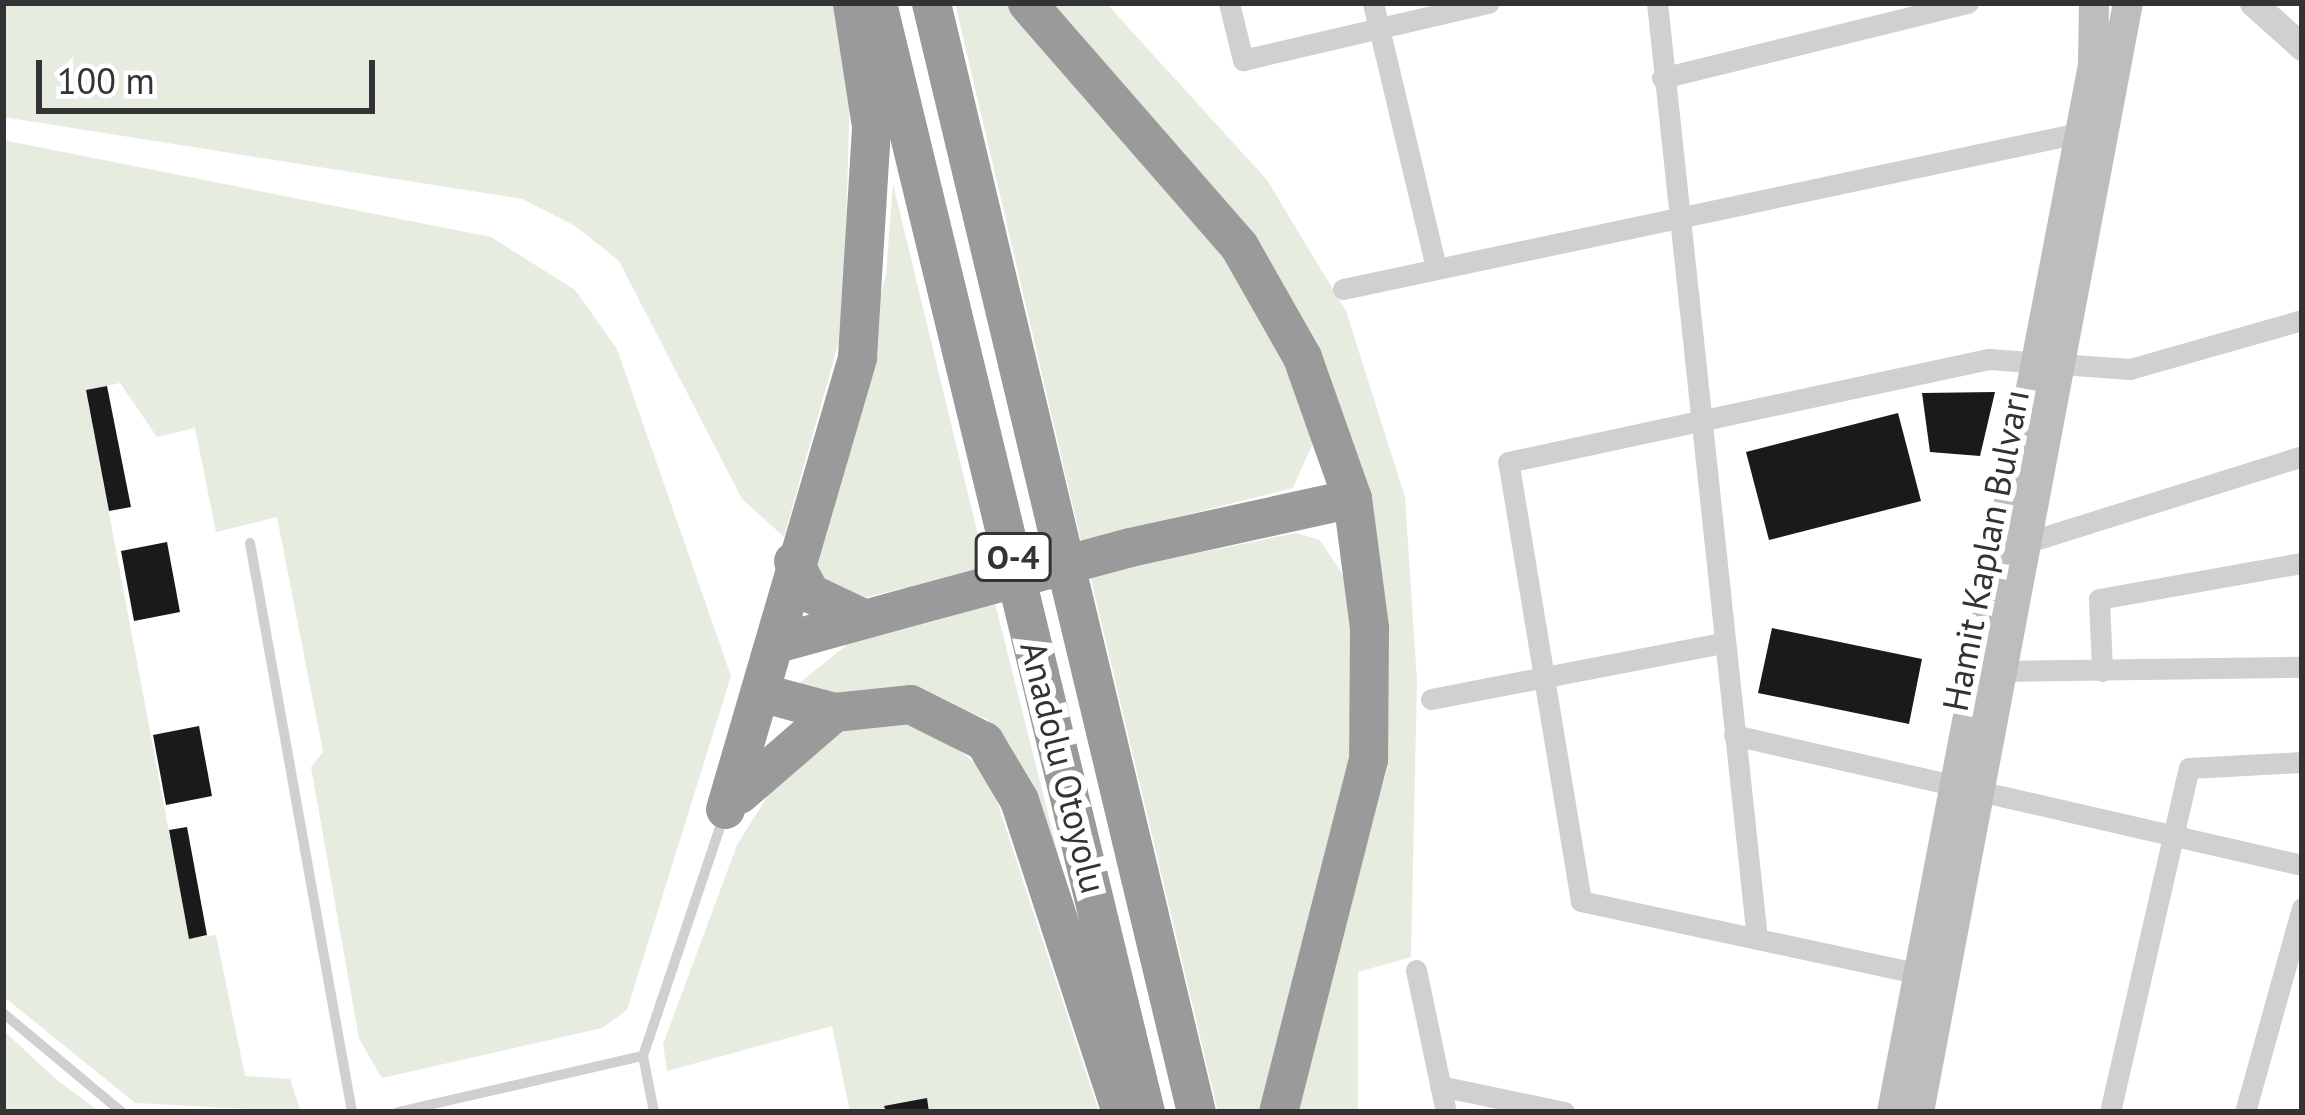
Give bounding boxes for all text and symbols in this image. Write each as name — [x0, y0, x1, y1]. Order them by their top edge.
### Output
scale bar — [42, 36, 381, 110]
text: 100 m — [57, 57, 155, 104]
street label: Hamit Kaplan Bulvarı — [1933, 386, 2037, 714]
road number: O-4 — [974, 530, 1052, 584]
street label: Anadolu Otoyolu — [1012, 637, 1116, 897]

